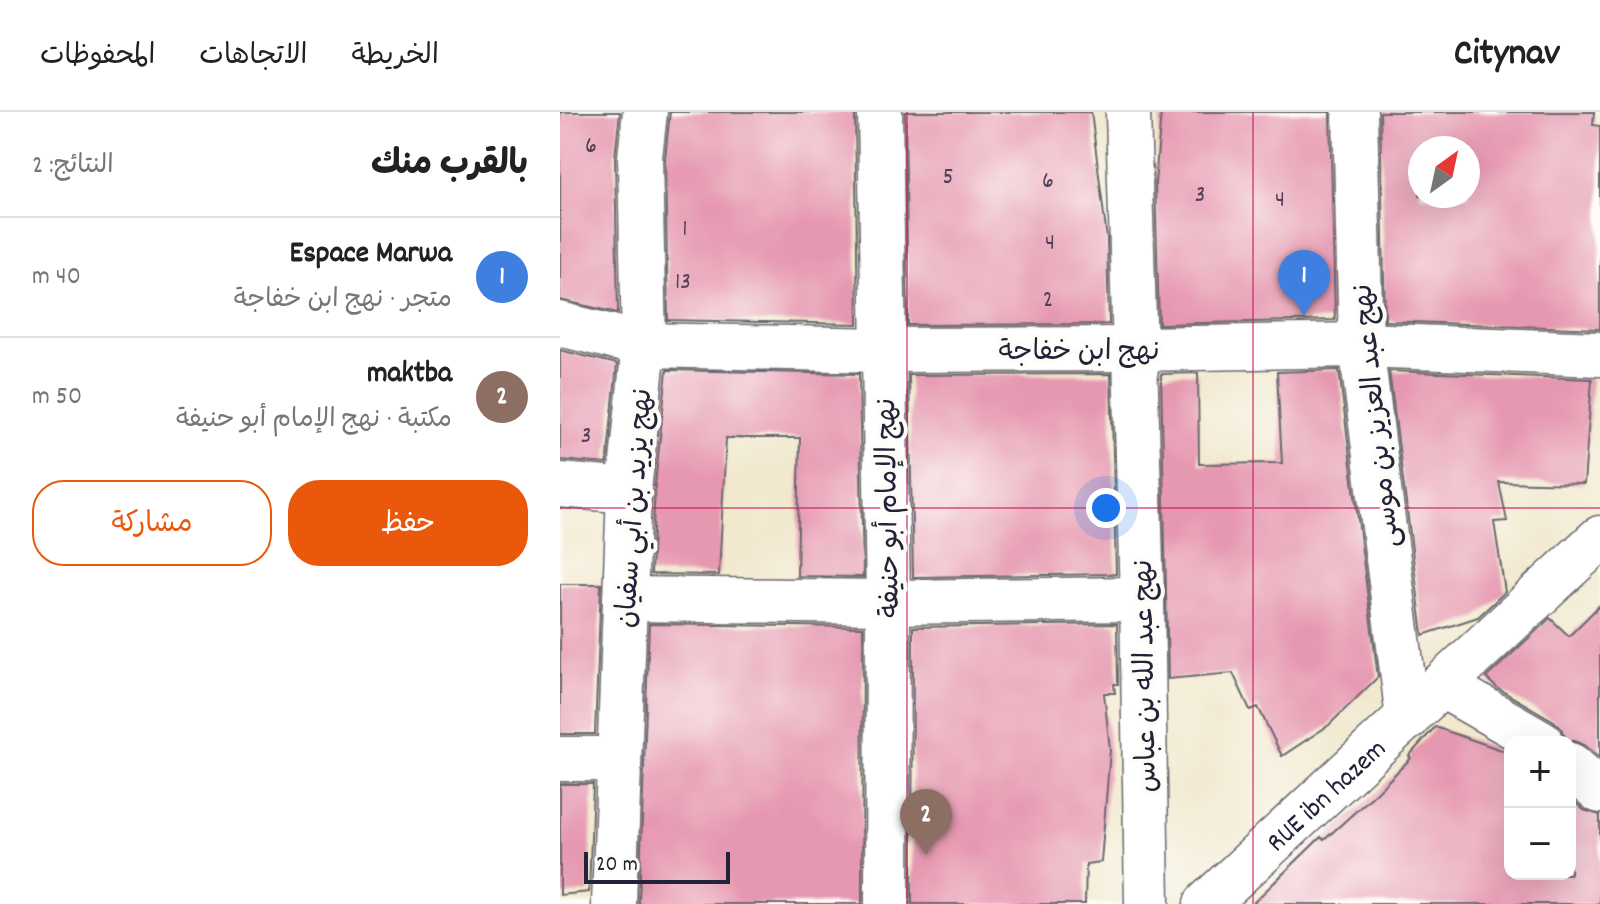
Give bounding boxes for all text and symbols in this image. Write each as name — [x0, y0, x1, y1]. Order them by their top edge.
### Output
text: Citynav — [1454, 28, 1560, 83]
text: المحفوظات — [40, 38, 155, 78]
text: الاتجاهات — [199, 38, 307, 78]
text: الخريطة — [351, 38, 439, 78]
house number: 6 — [585, 130, 597, 164]
north arrow — [1408, 136, 1480, 208]
text: بالقرب منك — [371, 142, 528, 191]
text: النتائج: 2 — [32, 148, 114, 185]
house number: 5 — [942, 161, 954, 195]
house number: 6 — [1042, 165, 1054, 199]
house number: 3 — [1195, 179, 1205, 213]
house number: 4 — [1275, 184, 1285, 218]
house number: 1 — [682, 213, 688, 247]
house number: 4 — [1045, 227, 1055, 261]
text: Espace Marwa — [290, 234, 452, 277]
pin: 1 — [1278, 250, 1330, 316]
text: 40 m — [32, 259, 81, 296]
text: 1 — [499, 259, 505, 296]
house number: 13 — [675, 266, 691, 300]
text: متجر · نهج ابن خفاجة — [234, 282, 452, 319]
street label: نهج عبد العزيز بن موسى — [1345, 282, 1413, 549]
house number: 2 — [1043, 284, 1053, 318]
street label: نهج ابن خفاجة — [998, 334, 1160, 374]
text: maktba — [367, 354, 452, 397]
text: 50 m — [32, 379, 82, 416]
text: 2 — [496, 379, 508, 416]
street label: نهج يزيد بن أبي سفيان — [609, 387, 665, 630]
street label: نهج الإمام أبو حنيفة — [869, 398, 913, 618]
text: مكتبة · نهج الإمام أبو حنيفة — [176, 402, 452, 439]
house number: 3 — [581, 420, 591, 454]
button: مشاركة — [32, 480, 272, 566]
button: حفظ — [288, 480, 528, 566]
your location — [1086, 488, 1126, 528]
street label: نهج عبد الله بن عباس — [1126, 559, 1170, 793]
street label: RUE ibn hazem — [1259, 731, 1397, 863]
map controls — [1504, 736, 1576, 880]
button: + — [1504, 736, 1576, 808]
pin: 2 — [900, 789, 952, 855]
button: − — [1504, 808, 1576, 880]
scale bar — [584, 848, 730, 884]
text: 20 m — [596, 850, 638, 881]

